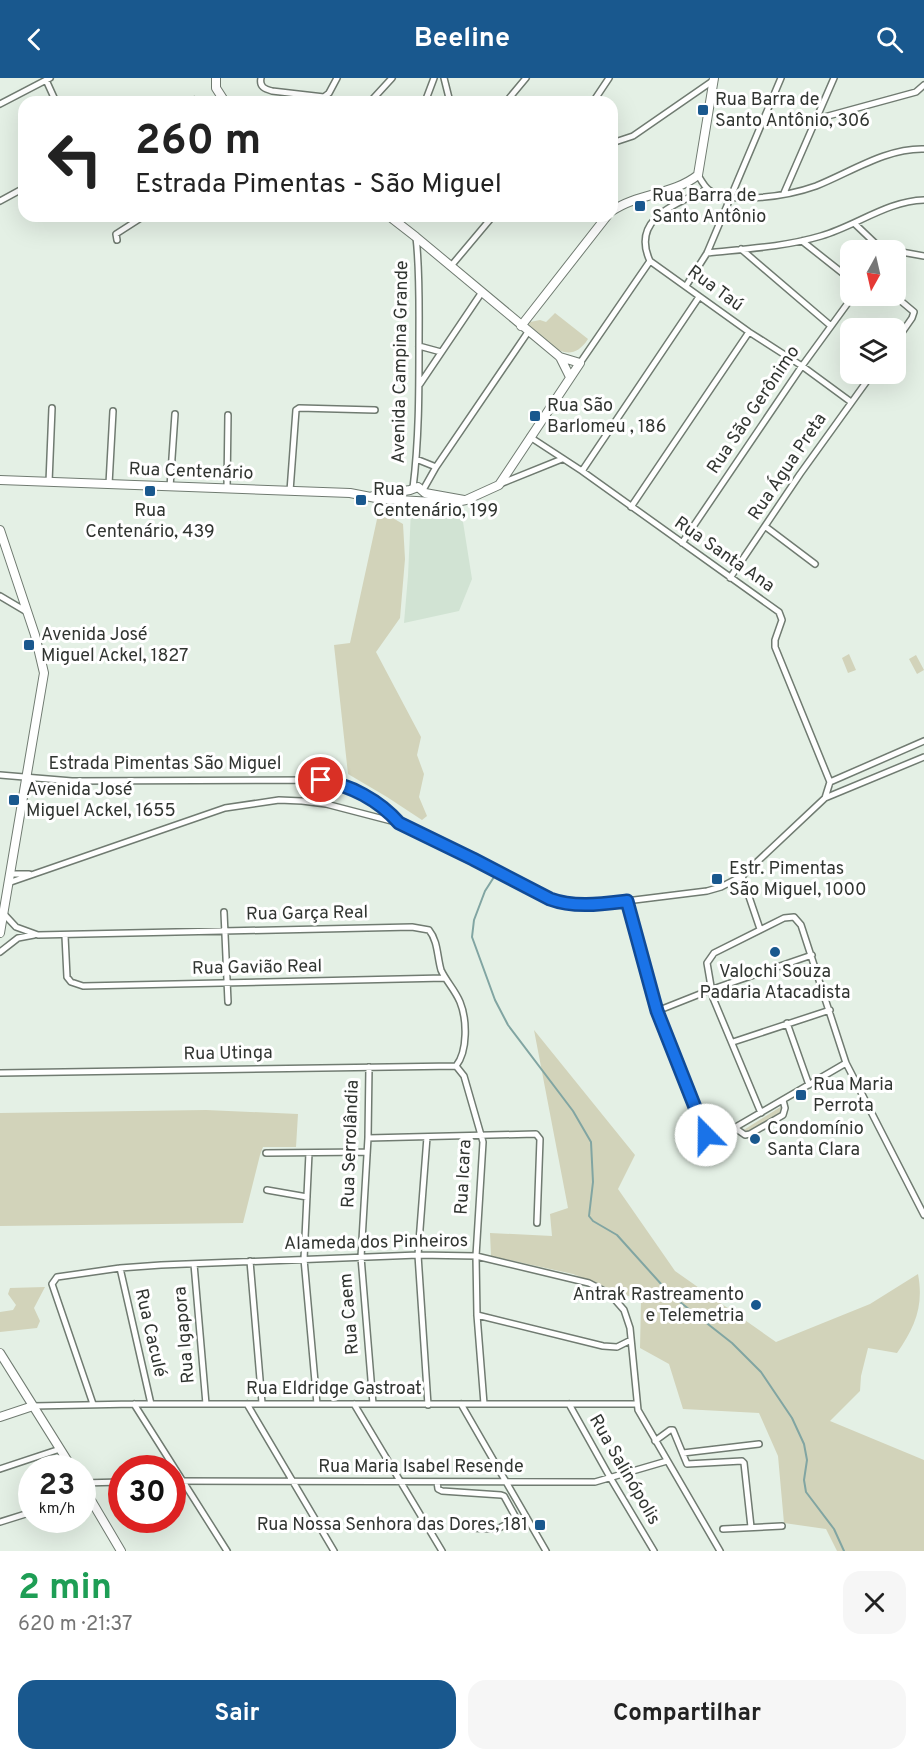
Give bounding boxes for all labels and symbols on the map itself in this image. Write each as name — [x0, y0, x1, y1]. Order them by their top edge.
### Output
place label: Rua Barra de Santo Antônio, 306 — [715, 89, 870, 133]
marker: Rua Barra de Santo Antônio, 306 — [696, 103, 710, 117]
place label: Rua Barra de Santo Antônio — [652, 185, 766, 229]
marker: Rua Barra de Santo Antônio — [633, 199, 647, 213]
north arrow — [840, 240, 906, 306]
street label: Avenida Campina Grande — [388, 260, 414, 464]
street label: Rua Taú — [682, 261, 748, 317]
street label: Rua São Gerônimo — [703, 341, 805, 479]
place label: Rua São Barlomeu , 186 — [547, 395, 667, 439]
street label: Rua Água Preta — [742, 408, 832, 525]
marker: Rua São Barlomeu , 186 — [528, 409, 542, 423]
street label: Rua Centenário — [128, 458, 254, 486]
place label: Rua Centenário, 199 — [373, 479, 498, 523]
marker: Rua Centenário, 439 — [143, 484, 157, 498]
marker: Rua Centenário, 199 — [354, 493, 368, 507]
place label: Rua Centenário, 439 — [85, 500, 215, 544]
street label: Rua Santa Ana — [669, 512, 779, 598]
place label: Avenida José Miguel Ackel, 1827 — [41, 624, 188, 668]
marker: Avenida José Miguel Ackel, 1827 — [22, 638, 36, 652]
street label: Estrada Pimentas São Miguel — [48, 753, 282, 776]
pin — [295, 754, 346, 805]
place label: Avenida José Miguel Ackel, 1655 — [26, 779, 176, 823]
marker: Avenida José Miguel Ackel, 1655 — [7, 793, 21, 807]
place label: Estr. Pimentas São Miguel, 1000 — [729, 858, 867, 902]
marker: Estr. Pimentas São Miguel, 1000 — [710, 872, 724, 886]
street label: Rua Garça Real — [246, 901, 368, 927]
marker: Valochi Souza Padaria Atacadista — [768, 945, 782, 959]
street label: Rua Gavião Real — [192, 955, 322, 981]
place label: Valochi Souza Padaria Atacadista — [700, 961, 850, 1005]
street label: Rua Utinga — [183, 1042, 273, 1066]
place label: Rua Maria Perrota — [813, 1074, 893, 1118]
street label: Rua Serrolândia — [337, 1080, 365, 1208]
marker: Rua Maria Perrota — [794, 1088, 808, 1102]
position arrow — [674, 1103, 738, 1167]
place label: Condomínio Santa Clara — [767, 1118, 864, 1162]
marker: Condomínio Santa Clara — [748, 1132, 762, 1146]
street label: Rua Icara — [451, 1139, 477, 1215]
street label: Alameda dos Pinheiros — [284, 1230, 468, 1256]
street label: Rua Caem — [335, 1272, 365, 1356]
place label: Antrak Rastreamento e Telemetria — [573, 1284, 744, 1328]
street label: Rua Caculé — [129, 1286, 171, 1380]
street label: Rua Igapora — [169, 1286, 201, 1384]
marker: Antrak Rastreamento e Telemetria — [749, 1298, 763, 1312]
street label: Rua Eldridge Gastroat — [246, 1378, 422, 1401]
street label: Rua Salinópolis — [583, 1411, 665, 1529]
speed limit sign: 30 — [108, 1455, 186, 1533]
street label: Rua Maria Isabel Resende — [318, 1456, 524, 1479]
place label: Rua Nossa Senhora das Dores, 181 — [257, 1514, 528, 1537]
marker: Rua Nossa Senhora das Dores, 181 — [533, 1518, 547, 1532]

